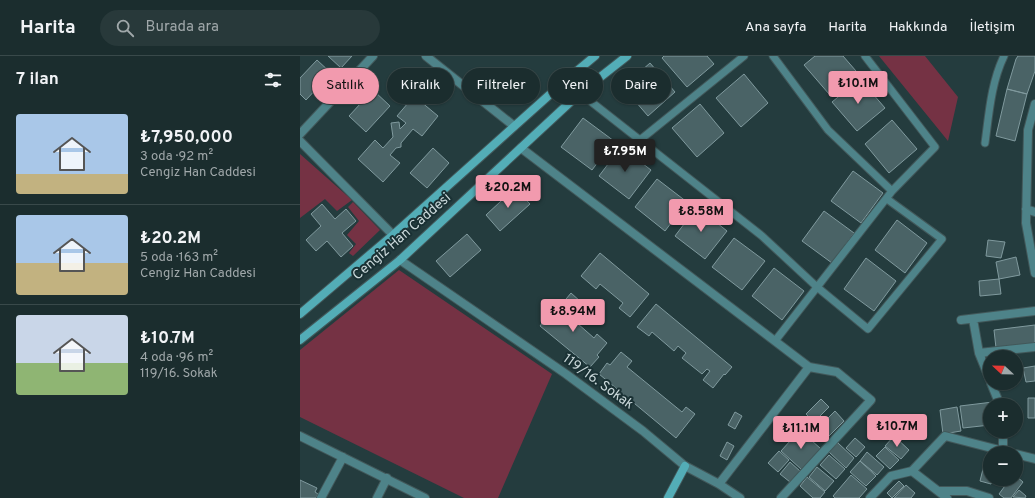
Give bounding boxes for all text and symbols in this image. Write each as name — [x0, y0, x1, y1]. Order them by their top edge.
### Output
search box — [100, 10, 380, 46]
text: Harita — [20, 16, 76, 40]
icon: search — [114, 17, 136, 39]
text: Burada ara — [146, 18, 219, 37]
text: Ana sayfa — [745, 19, 806, 36]
text: Harita — [828, 19, 867, 36]
text: Hakkında — [889, 19, 947, 36]
text: İletişim — [969, 19, 1015, 36]
chip: Satılık — [312, 68, 379, 104]
chip: Kiralık — [387, 68, 454, 104]
chip: Filtreler — [462, 68, 540, 104]
chip: Yeni — [548, 68, 603, 104]
chip: Daire — [611, 68, 671, 104]
text: 7 ilan — [16, 69, 59, 91]
icon: filters — [262, 69, 284, 91]
pin: ₺10.1M — [825, 71, 891, 105]
text: ₺10.1M — [837, 76, 879, 92]
text: ₺7,950,000 — [140, 127, 233, 149]
icon: home — [48, 130, 96, 178]
pin: ₺7.95M — [592, 139, 658, 173]
text: ₺7.95M — [603, 144, 647, 160]
text: 3 oda · 92 m² — [140, 149, 213, 165]
text: Cengiz Han Caddesi — [140, 165, 256, 181]
pin: ₺20.2M — [475, 175, 541, 209]
text: ₺20.2M — [485, 180, 531, 196]
street label: Cengiz Han Caddesi — [349, 190, 455, 284]
pin: ₺8.58M — [668, 199, 734, 233]
text: ₺8.58M — [678, 204, 724, 220]
text: ₺20.2M — [140, 228, 201, 250]
icon: home — [48, 231, 96, 279]
text: 5 oda · 163 m² — [140, 250, 218, 266]
text: Cengiz Han Caddesi — [140, 266, 256, 282]
pin: ₺8.94M — [540, 299, 606, 333]
text: ₺8.94M — [550, 304, 596, 320]
text: ₺10.7M — [140, 328, 195, 350]
icon: home — [48, 331, 96, 379]
text: 4 oda · 96 m² — [140, 350, 213, 366]
north arrow — [983, 350, 1023, 390]
map controls — [983, 350, 1023, 486]
street label: 119/16. Sokak — [559, 351, 637, 413]
text: 119/16. Sokak — [140, 366, 218, 382]
button: + — [983, 398, 1023, 438]
pin: ₺10.7M — [864, 414, 930, 448]
pin: ₺11.1M — [768, 416, 834, 450]
text: ₺10.7M — [876, 419, 918, 435]
text: ₺11.1M — [782, 421, 820, 437]
button: − — [983, 446, 1023, 486]

